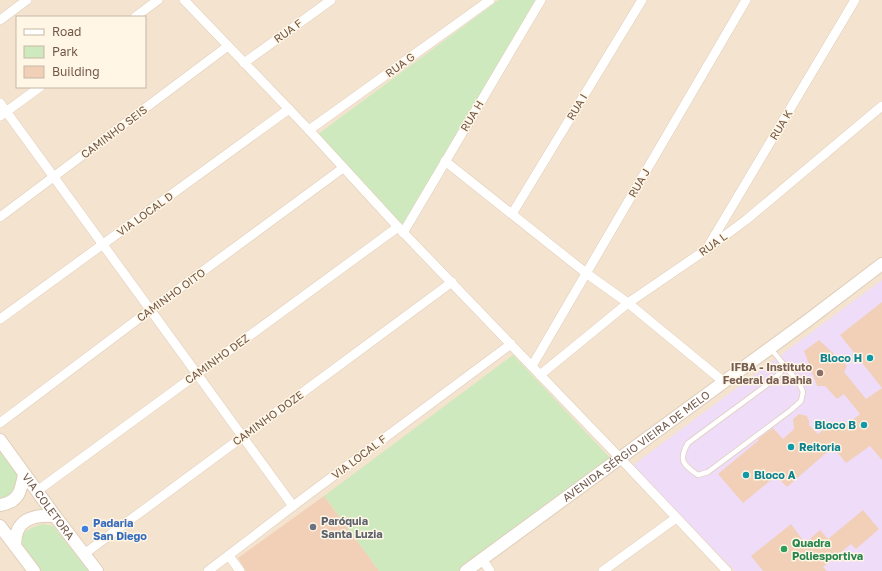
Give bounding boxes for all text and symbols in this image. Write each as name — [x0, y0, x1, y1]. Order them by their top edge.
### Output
legend — [16, 16, 146, 88]
street label: RUA F — [271, 16, 305, 45]
text: Road — [52, 24, 81, 39]
text: Park — [52, 44, 78, 59]
street label: RUA G — [383, 50, 417, 80]
text: Building — [52, 64, 100, 79]
street label: RUA I — [564, 91, 590, 122]
street label: RUA H — [457, 98, 486, 133]
street label: CAMINHO SEIS — [78, 103, 149, 161]
street label: RUA K — [767, 107, 795, 142]
street label: RUA J — [625, 166, 652, 200]
street label: VIA LOCAL D — [114, 189, 176, 238]
street label: RUA L — [696, 229, 730, 258]
street label: CAMINHO OITO — [134, 265, 207, 324]
street label: CAMINHO DEZ — [182, 331, 252, 386]
place label: Bloco H — [820, 351, 862, 364]
marker: Bloco H — [865, 353, 875, 363]
place label: IFBA - Instituto Federal da Bahia — [723, 360, 812, 386]
marker: IFBA - Instituto Federal da Bahia — [815, 368, 825, 378]
street label: CAMINHO DOZE — [230, 387, 306, 448]
street label: AVENIDA SÉRGIO VIEIRA DE MELO — [560, 388, 712, 504]
place label: Bloco B — [815, 418, 856, 431]
marker: Bloco B — [859, 420, 869, 430]
street label: VIA LOCAL F — [329, 432, 389, 481]
place label: Reitoria — [799, 440, 841, 453]
marker: Reitoria — [786, 442, 796, 452]
place label: Bloco A — [754, 468, 796, 481]
street label: VIA COLETORA — [20, 470, 78, 542]
marker: Bloco A — [741, 470, 751, 480]
place label: Paróquia Santa Luzia — [321, 514, 383, 540]
place label: Padaria San Diego — [93, 516, 147, 542]
marker: Paróquia Santa Luzia — [308, 522, 318, 532]
marker: Padaria San Diego — [80, 524, 90, 534]
place label: Quadra Poliesportiva — [792, 536, 863, 562]
marker: Quadra Poliesportiva — [779, 544, 789, 554]

